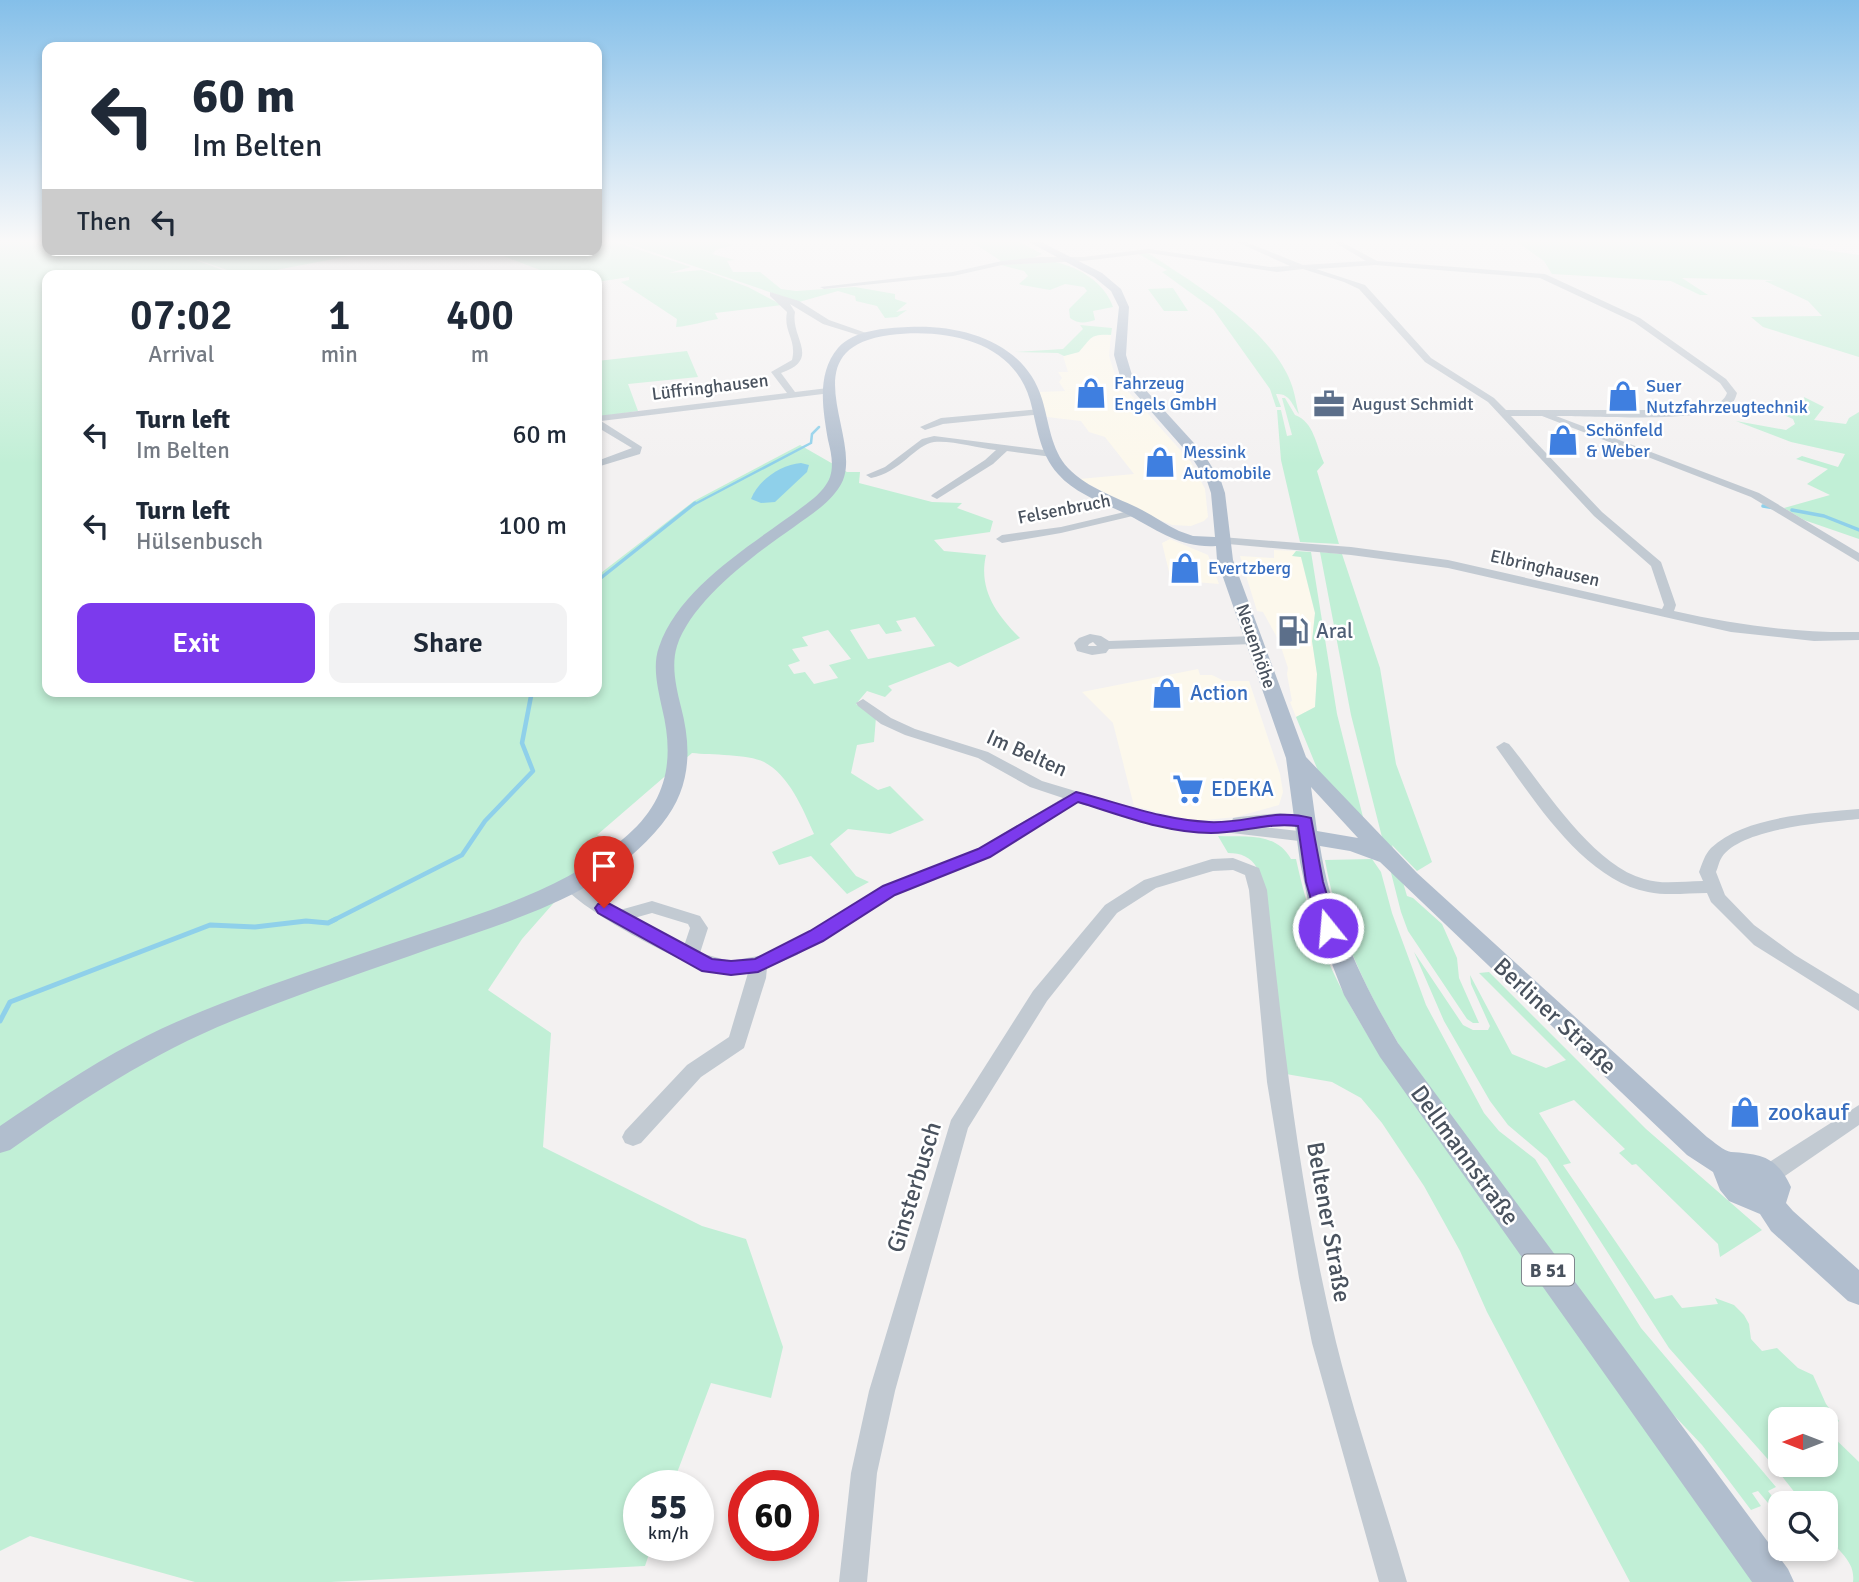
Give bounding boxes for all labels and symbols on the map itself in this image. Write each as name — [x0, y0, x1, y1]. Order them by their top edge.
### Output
street label: Lüffringhausen — [650, 369, 770, 405]
place label: Fahrzeug Engels GmbH — [1114, 372, 1217, 415]
place label: Suer Nutzfahrzeugtechnik — [1646, 375, 1808, 418]
shop icon: Fahrzeug Engels GmbH — [1074, 376, 1108, 410]
shop icon: Suer Nutzfahrzeugtechnik — [1606, 379, 1640, 413]
office icon: August Schmidt — [1312, 387, 1346, 421]
place label: August Schmidt — [1352, 393, 1474, 415]
place label: Schönfeld & Weber — [1586, 419, 1663, 462]
shop icon: Schönfeld & Weber — [1546, 423, 1580, 457]
place label: Messink Automobile — [1183, 441, 1271, 484]
shop icon: Messink Automobile — [1143, 445, 1177, 479]
street label: Felsenbruch — [1016, 489, 1112, 529]
street label: Elbringhausen — [1488, 545, 1602, 591]
shop icon: Evertzberg — [1168, 551, 1202, 585]
place label: Evertzberg — [1208, 557, 1291, 579]
street label: Neuenhöhe — [1231, 601, 1281, 691]
fuel station icon: Aral — [1276, 614, 1310, 648]
place label: Aral — [1316, 618, 1353, 644]
shop icon: Action — [1150, 676, 1184, 710]
place label: Action — [1190, 680, 1248, 706]
street label: Im Belten — [983, 724, 1071, 782]
supermarket icon: EDEKA — [1171, 772, 1205, 806]
place label: EDEKA — [1211, 776, 1274, 802]
pin — [574, 836, 634, 908]
position arrow — [1291, 891, 1365, 965]
street label: Berliner Straße — [1487, 951, 1623, 1081]
street label: Dellmannstraße — [1404, 1079, 1526, 1231]
shop icon: zookauf — [1728, 1095, 1762, 1129]
place label: zookauf — [1768, 1097, 1850, 1127]
street label: Ginsterbusch — [880, 1118, 948, 1256]
street label: Beltener Straße — [1300, 1140, 1358, 1304]
road number: B 51 — [1522, 1254, 1574, 1286]
north arrow — [1768, 1407, 1838, 1477]
speed limit sign: 60 — [728, 1470, 819, 1561]

